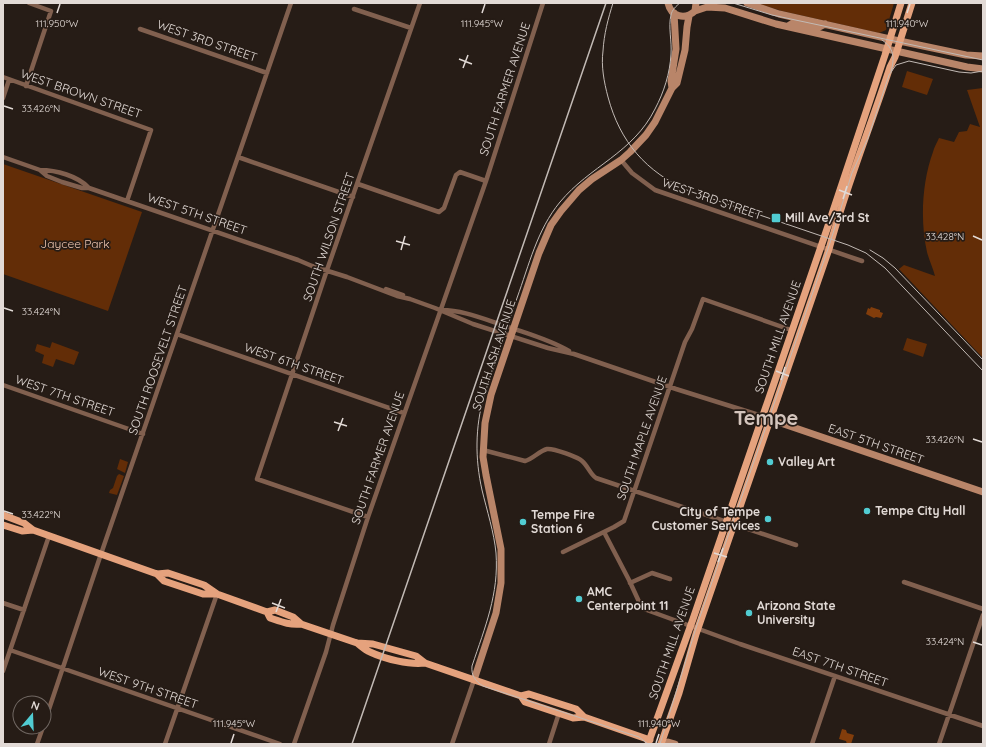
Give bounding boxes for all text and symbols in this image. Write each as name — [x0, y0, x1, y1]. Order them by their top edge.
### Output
street label: WEST 3RD STREET — [155, 16, 259, 65]
text: 111.950°W — [36, 17, 79, 30]
text: 111.945°W — [461, 17, 503, 30]
text: 111.940°W — [886, 17, 929, 30]
street label: SOUTH FARMER AVENUE — [476, 20, 533, 157]
street label: WEST BROWN STREET — [19, 66, 144, 121]
text: 33.426°N — [22, 102, 60, 115]
street label: SOUTH WILSON STREET — [299, 170, 358, 303]
street label: WEST 3RD STREET — [660, 174, 764, 223]
street label: WEST 5TH STREET — [145, 189, 249, 238]
place label: Mill Ave/3rd St — [785, 210, 870, 225]
marker: Mill Ave/3rd St — [770, 212, 782, 224]
text: 33.428°N — [926, 230, 964, 243]
park label: Jaycee Park — [40, 236, 110, 251]
street label: SOUTH MILL AVENUE — [751, 278, 804, 395]
street label: SOUTH ROOSEVELT STREET — [125, 283, 190, 437]
street label: SOUTH ASH AVENUE — [469, 297, 519, 412]
text: 33.424°N — [22, 305, 60, 318]
street label: WEST 6TH STREET — [242, 339, 346, 388]
street label: WEST 7TH STREET — [14, 372, 117, 420]
street label: SOUTH MAPLE AVENUE — [613, 374, 670, 502]
street label: SOUTH FARMER AVENUE — [348, 389, 407, 526]
district label: Tempe — [734, 405, 798, 430]
street label: EAST 5TH STREET — [826, 420, 926, 467]
text: 33.426°N — [926, 433, 964, 446]
place label: Valley Art — [778, 454, 835, 469]
marker: Valley Art — [765, 457, 775, 467]
place label: Tempe City Hall — [875, 503, 966, 518]
place label: City of Tempe Customer Services — [652, 504, 760, 533]
marker: Tempe City Hall — [862, 506, 872, 516]
place label: Tempe Fire Station 6 — [531, 507, 595, 536]
text: 33.422°N — [22, 508, 60, 521]
marker: City of Tempe Customer Services — [763, 514, 773, 524]
marker: Tempe Fire Station 6 — [518, 517, 528, 527]
place label: AMC Centerpoint 11 — [587, 584, 669, 613]
street label: SOUTH MILL AVENUE — [645, 584, 698, 701]
marker: AMC Centerpoint 11 — [574, 594, 584, 604]
place label: Arizona State University — [757, 598, 835, 627]
marker: Arizona State University — [744, 608, 754, 618]
text: 33.424°N — [926, 635, 964, 648]
street label: EAST 7TH STREET — [790, 643, 890, 690]
street label: WEST 9TH STREET — [96, 663, 200, 712]
north arrow — [12, 695, 52, 735]
text: N — [29, 698, 41, 713]
text: 111.945°W — [213, 717, 255, 730]
text: 111.940°W — [638, 717, 681, 730]

